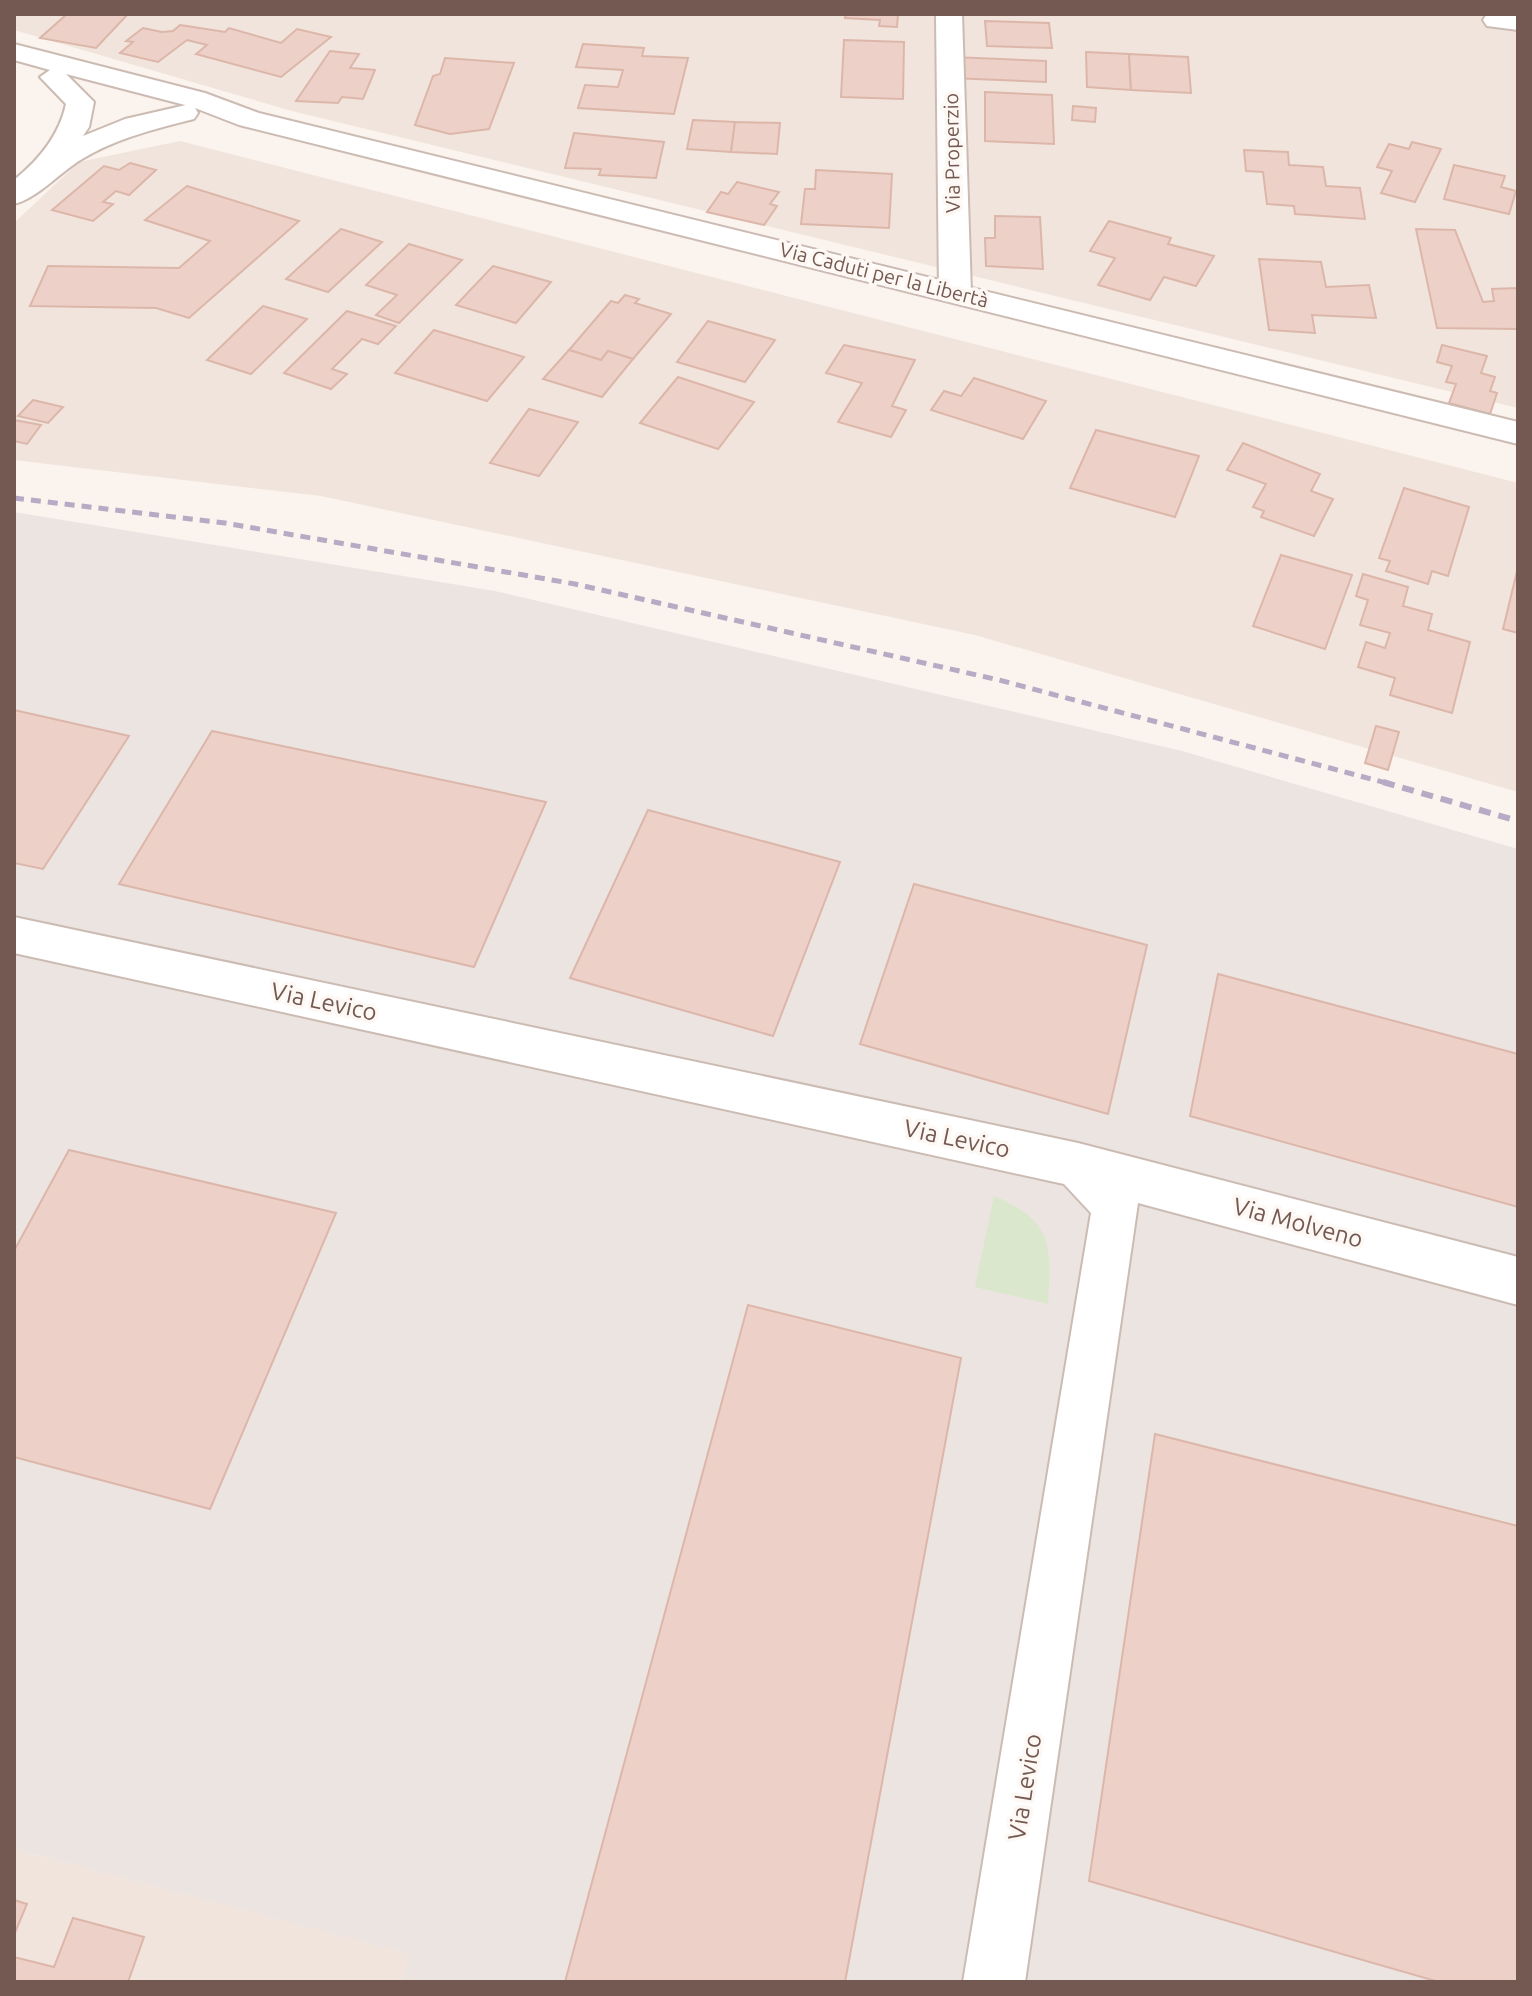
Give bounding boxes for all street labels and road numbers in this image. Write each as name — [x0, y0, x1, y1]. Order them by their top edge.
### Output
street label: Via Properzio — [939, 93, 964, 213]
street label: Via Caduti per la Libertà — [777, 237, 991, 312]
street label: Via Levico — [269, 977, 380, 1026]
street label: Via Levico — [902, 1114, 1013, 1163]
street label: Via Molveno — [1230, 1192, 1366, 1253]
street label: Via Levico — [1003, 1732, 1046, 1842]

